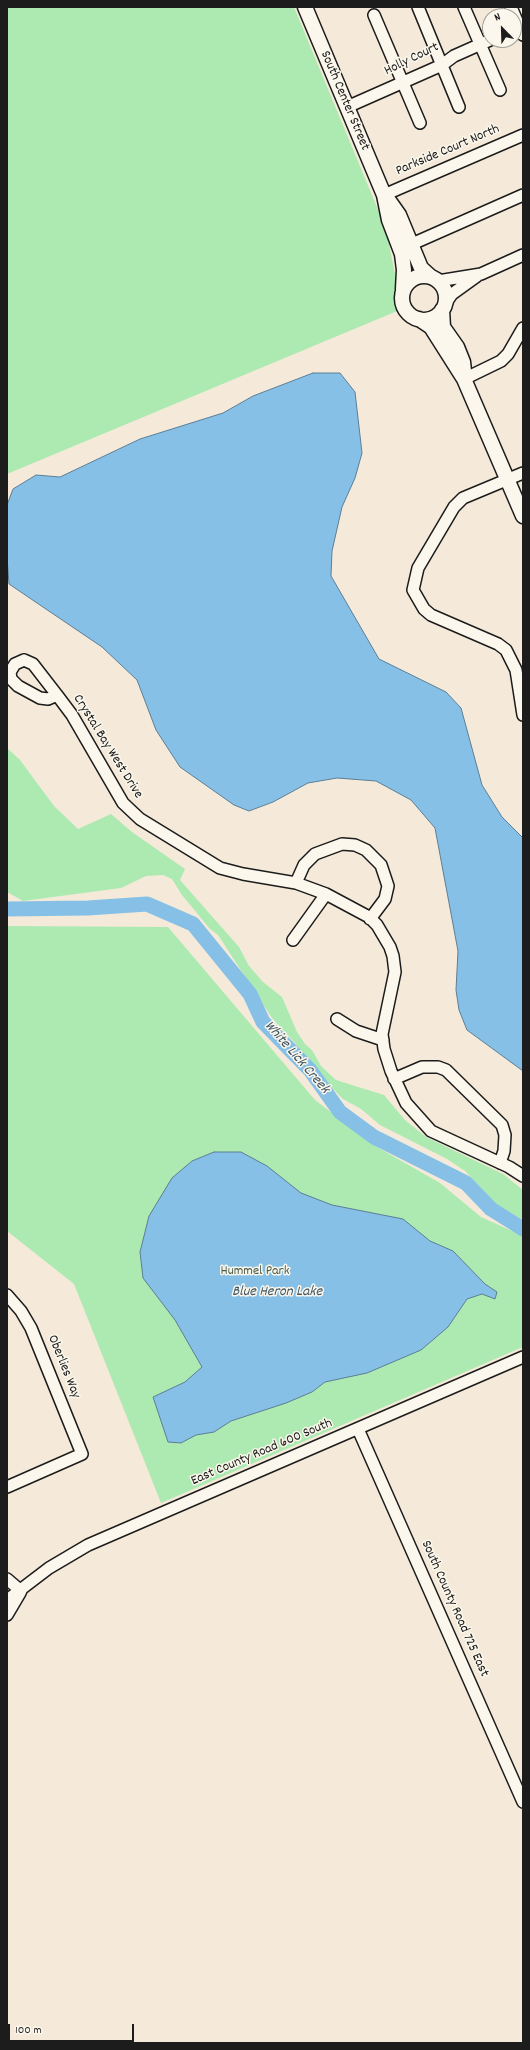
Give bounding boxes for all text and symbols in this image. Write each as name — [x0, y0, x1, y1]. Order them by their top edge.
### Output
north arrow — [482, 8, 522, 48]
text: N — [492, 9, 503, 26]
street label: Holly Court — [382, 40, 442, 80]
street label: South Center Street — [315, 49, 373, 153]
street label: Parkside Court North — [394, 122, 502, 180]
street label: Crystal Bay West Drive — [68, 692, 146, 802]
water label: White Lick Creek — [259, 1018, 333, 1098]
park label: Hummel Park — [221, 1264, 289, 1280]
water label: Blue Heron Lake — [232, 1284, 322, 1302]
street label: Oberlies Way — [43, 1333, 83, 1401]
street label: East County Road 600 South — [189, 1416, 335, 1490]
street label: South County Road 725 East — [416, 1538, 492, 1680]
scale bar — [10, 2016, 136, 2042]
text: 100 m — [15, 2022, 42, 2039]

